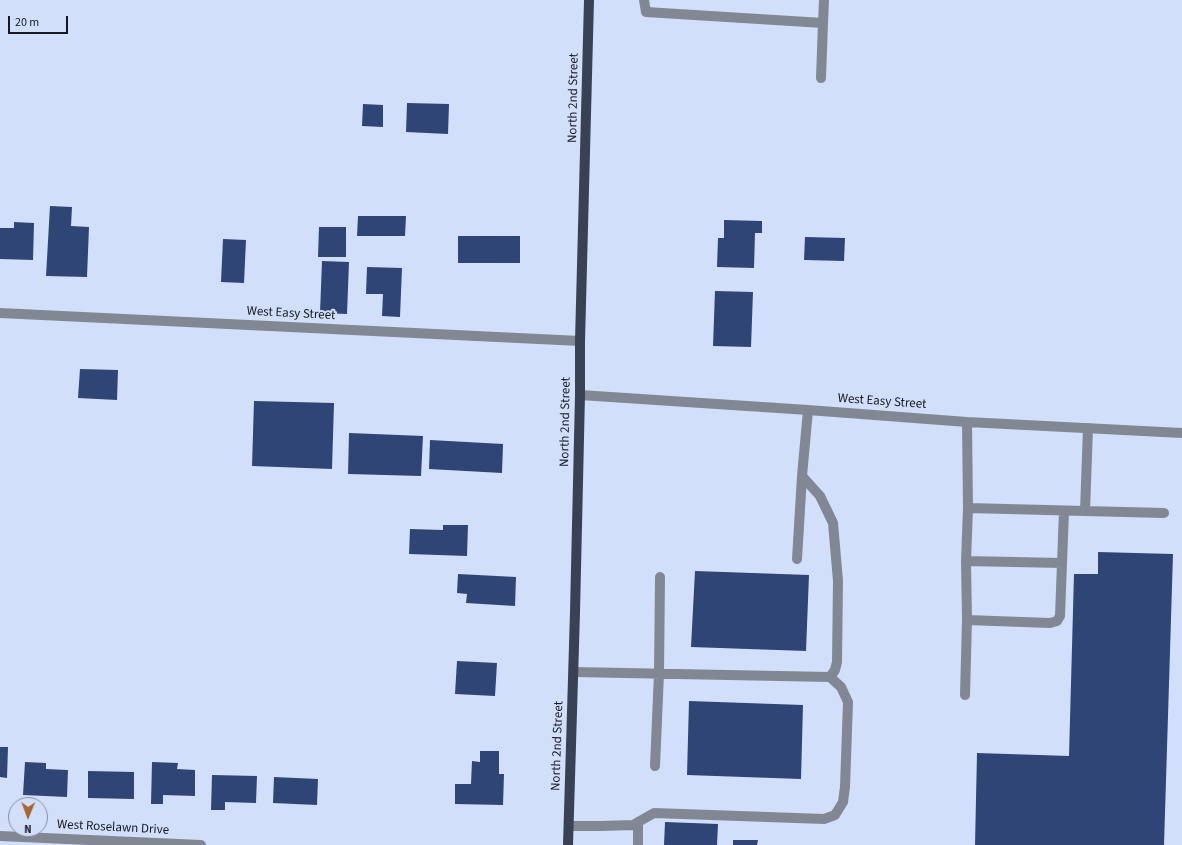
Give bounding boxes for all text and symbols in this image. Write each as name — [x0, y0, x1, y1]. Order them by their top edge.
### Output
scale bar — [10, 8, 70, 34]
text: 20 m — [15, 14, 39, 31]
street label: North 2nd Street — [565, 53, 583, 143]
street label: West Easy Street — [246, 304, 336, 324]
street label: North 2nd Street — [557, 377, 575, 467]
street label: West Easy Street — [837, 391, 927, 413]
street label: North 2nd Street — [549, 701, 567, 791]
north arrow — [8, 797, 48, 837]
street label: West Roselawn Drive — [57, 817, 169, 839]
text: N — [24, 821, 32, 836]

